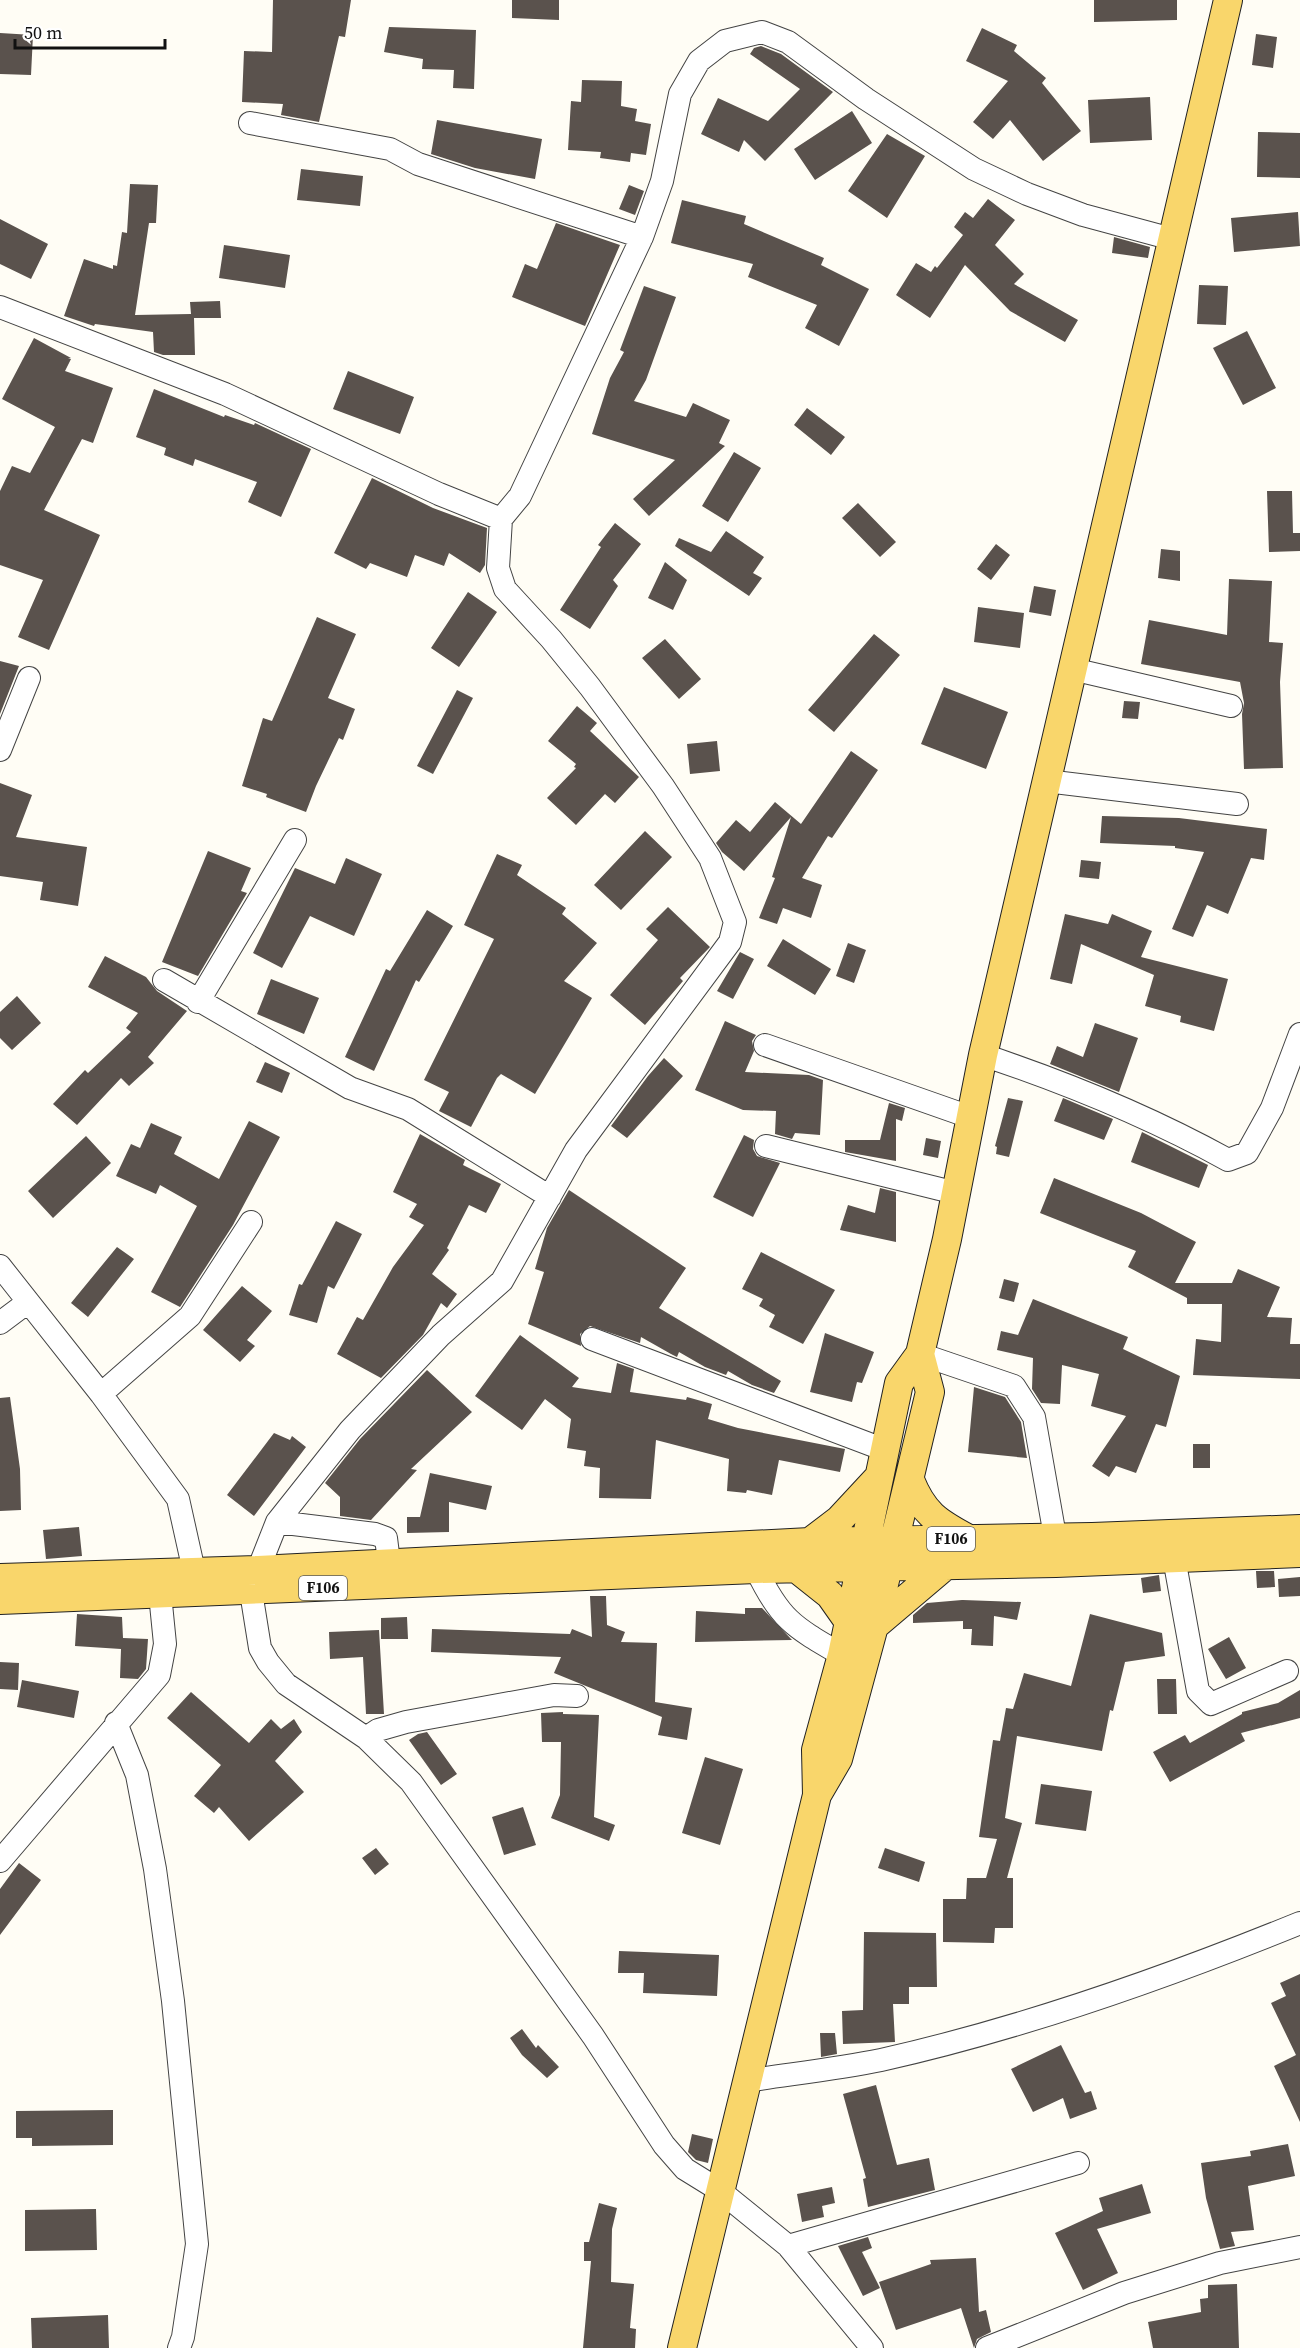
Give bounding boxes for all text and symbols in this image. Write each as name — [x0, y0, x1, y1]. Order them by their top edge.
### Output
scale bar — [15, 12, 165, 50]
text: 50 m — [24, 20, 62, 45]
road number: F106 — [927, 1527, 975, 1551]
road number: F106 — [299, 1576, 347, 1600]

